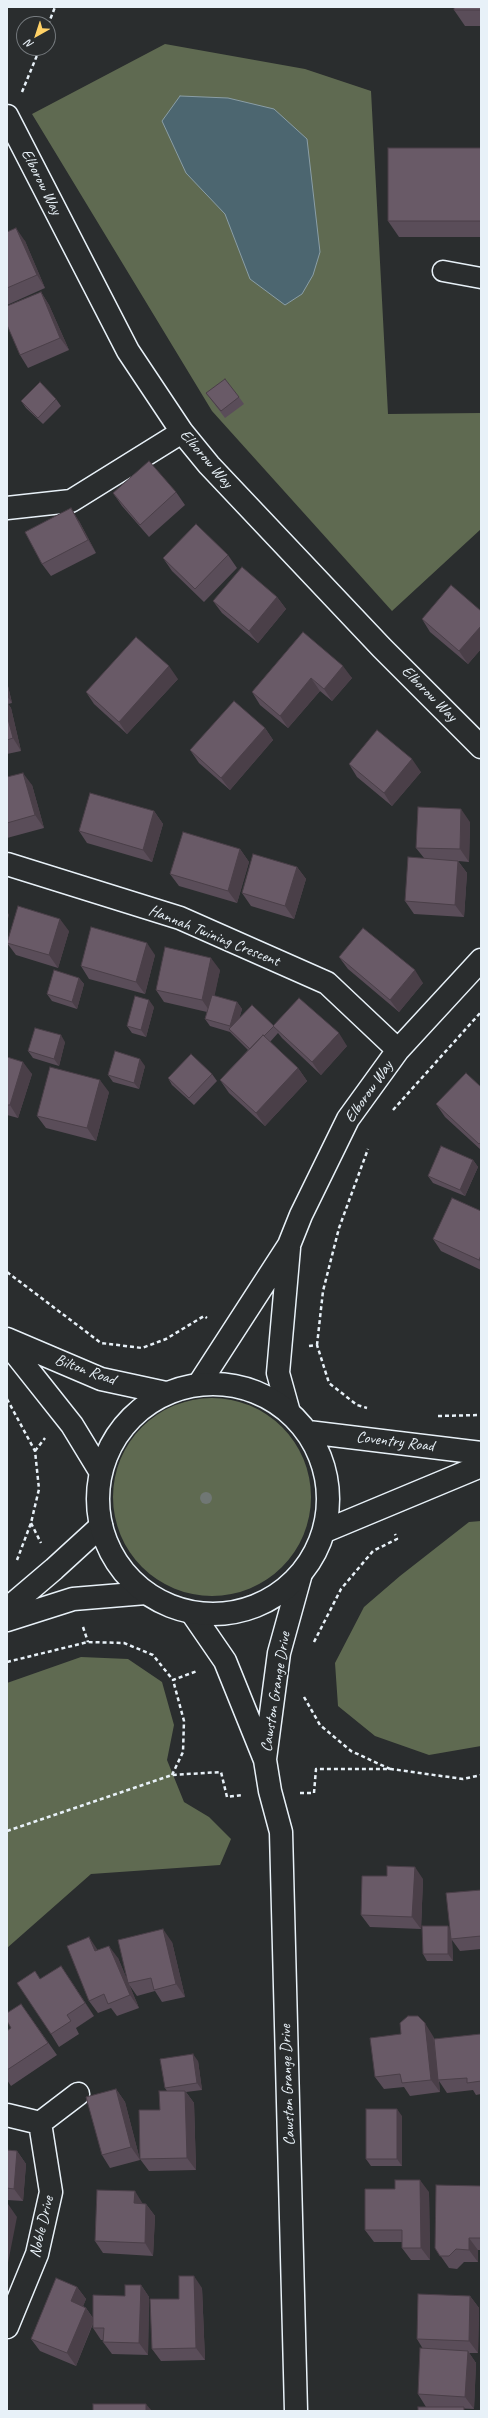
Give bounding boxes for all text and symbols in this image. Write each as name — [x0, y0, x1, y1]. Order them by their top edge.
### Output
north arrow — [16, 16, 56, 56]
text: N — [22, 37, 36, 52]
street label: Elborow Way — [16, 146, 66, 218]
street label: Elborow Way — [175, 426, 237, 492]
street label: Elborow Way — [397, 662, 461, 726]
street label: Hannah Twining Crescent — [146, 901, 282, 971]
street label: Elborow Way — [341, 1057, 397, 1127]
street label: Bilton Road — [52, 1350, 118, 1390]
street label: Coventry Road — [355, 1428, 435, 1456]
street label: Cawston Grange Drive — [257, 1631, 295, 1753]
street label: Cawston Grange Drive — [276, 2024, 300, 2146]
street label: Noble Drive — [26, 2194, 58, 2260]

